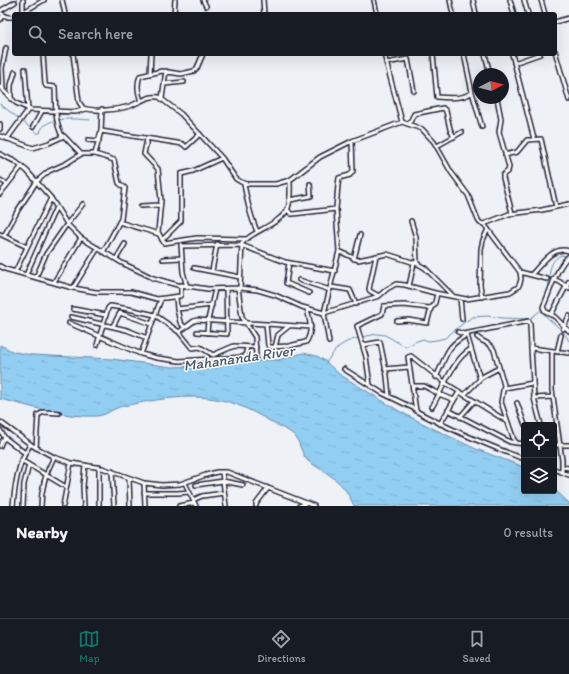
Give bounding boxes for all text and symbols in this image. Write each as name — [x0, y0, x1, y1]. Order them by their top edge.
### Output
search box — [12, 12, 557, 56]
icon: search — [26, 23, 48, 45]
text: Search here — [58, 25, 133, 43]
north arrow — [473, 68, 509, 104]
water label: Mahananda River — [182, 341, 298, 375]
map controls — [521, 422, 557, 494]
button: locate — [521, 422, 557, 458]
button: layers — [521, 458, 557, 494]
text: Nearby — [16, 522, 68, 542]
text: 0 results — [503, 525, 553, 540]
tab: Map — [78, 628, 100, 665]
tab: Directions — [257, 628, 306, 665]
tab: Saved — [462, 628, 491, 665]

